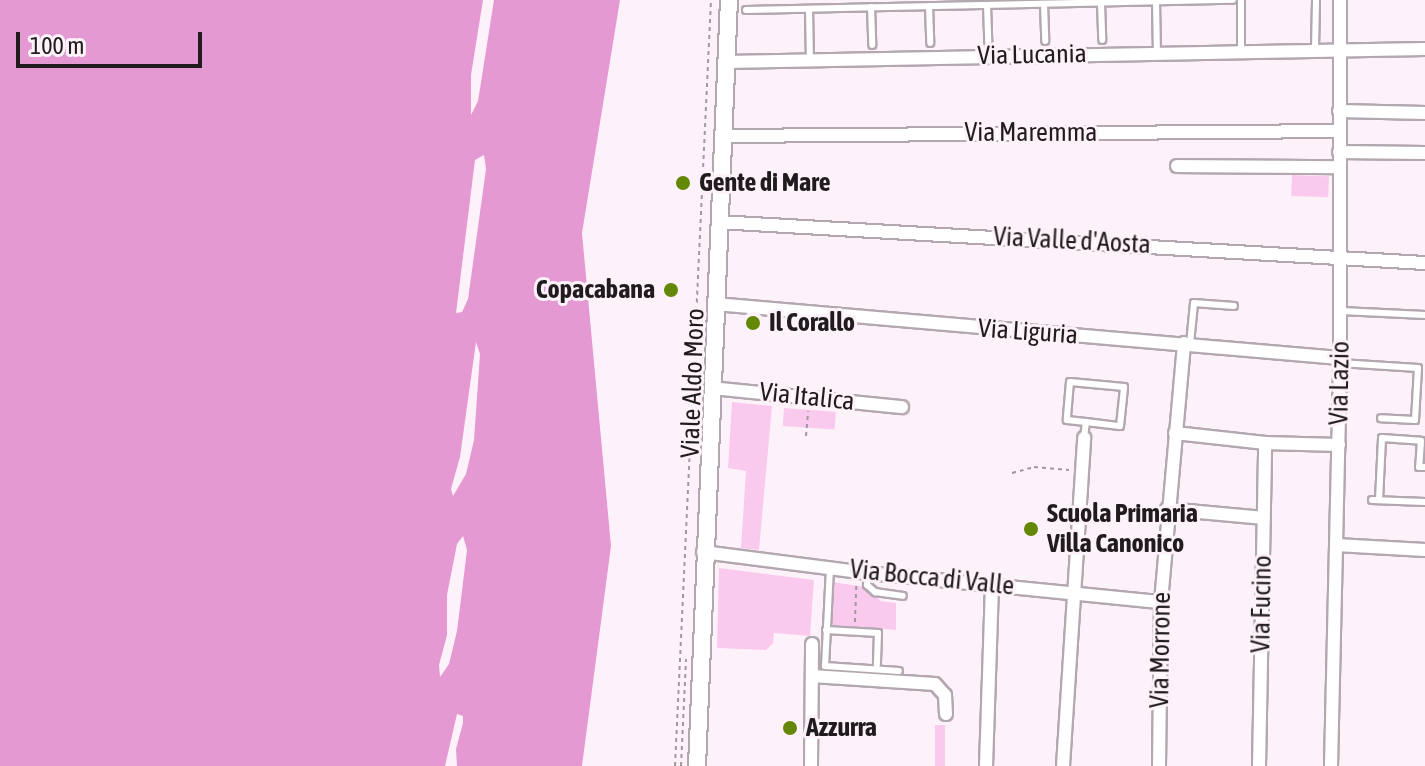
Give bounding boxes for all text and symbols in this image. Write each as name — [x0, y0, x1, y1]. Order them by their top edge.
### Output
scale bar — [20, 16, 206, 66]
text: 100 m — [30, 32, 84, 59]
street label: Via Lucania — [977, 38, 1087, 72]
street label: Via Maremma — [965, 117, 1097, 149]
place label: Gente di Mare — [699, 167, 831, 199]
marker: Gente di Mare — [674, 174, 692, 192]
street label: Via Valle d'Aosta — [992, 221, 1152, 261]
place label: Copacabana — [536, 274, 655, 306]
marker: Copacabana — [662, 281, 680, 299]
place label: Il Corallo — [769, 307, 855, 339]
street label: Viale Aldo Moro — [675, 308, 711, 458]
street label: Via Liguria — [977, 313, 1079, 351]
marker: Il Corallo — [744, 314, 762, 332]
street label: Via Lazio — [1324, 341, 1356, 425]
street label: Via Italica — [758, 377, 856, 417]
place label: Scuola Primaria Villa Canonico — [1047, 498, 1198, 560]
marker: Scuola Primaria Villa Canonico — [1022, 520, 1040, 538]
street label: Via Bocca di Valle — [848, 554, 1016, 602]
street label: Via Fucino — [1246, 555, 1278, 653]
street label: Via Morrone — [1144, 592, 1178, 708]
place label: Azzurra — [806, 712, 877, 744]
marker: Azzurra — [781, 719, 799, 737]

